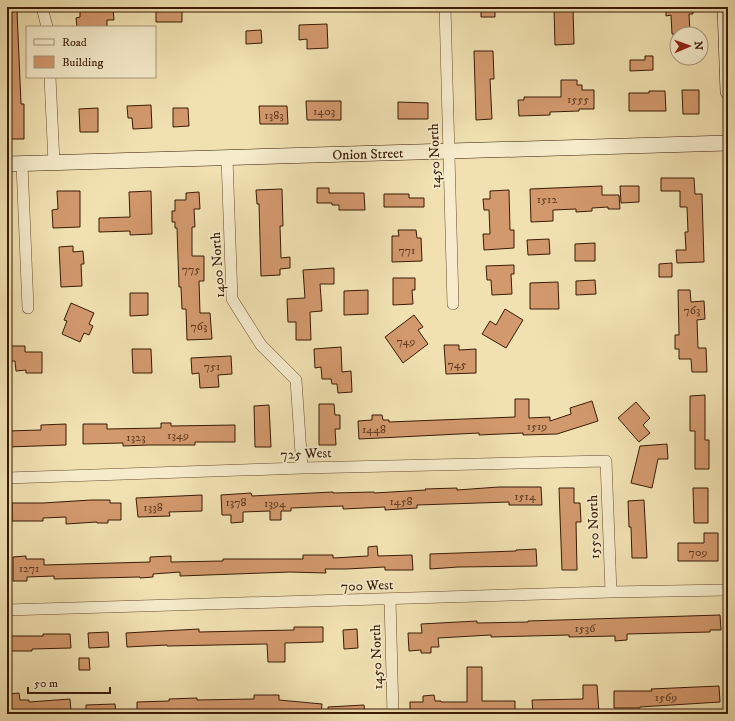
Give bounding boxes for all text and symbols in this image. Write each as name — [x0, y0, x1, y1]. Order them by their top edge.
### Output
legend — [26, 26, 156, 78]
north arrow — [669, 26, 709, 66]
text: Road — [62, 35, 87, 50]
text: N — [691, 41, 705, 50]
text: Building — [62, 55, 103, 70]
house number: 1555 — [567, 92, 589, 107]
house number: 1403 — [313, 104, 335, 119]
house number: 1383 — [264, 108, 284, 123]
street label: 1450 North — [425, 122, 445, 189]
street label: Onion Street — [332, 144, 404, 165]
house number: 1512 — [537, 192, 557, 207]
street label: 1400 North — [207, 231, 229, 299]
house number: 771 — [398, 243, 416, 258]
house number: 775 — [182, 262, 200, 277]
house number: 763 — [684, 303, 701, 318]
house number: 763 — [191, 319, 208, 334]
house number: 749 — [396, 334, 416, 349]
house number: 745 — [448, 357, 466, 372]
house number: 751 — [204, 359, 220, 374]
house number: 1519 — [527, 419, 547, 434]
house number: 1448 — [362, 422, 386, 437]
house number: 1349 — [167, 428, 189, 443]
house number: 1323 — [126, 430, 146, 445]
street label: 725 West — [280, 444, 332, 464]
house number: 1514 — [514, 489, 537, 504]
house number: 1458 — [389, 494, 413, 509]
street label: 1550 North — [584, 494, 604, 560]
house number: 1378 — [225, 495, 247, 510]
house number: 1394 — [264, 496, 287, 511]
house number: 1338 — [143, 500, 163, 515]
house number: 709 — [689, 545, 707, 560]
house number: 1271 — [19, 561, 39, 576]
street label: 700 West — [340, 576, 394, 596]
house number: 1536 — [574, 621, 596, 636]
street label: 1450 North — [367, 623, 387, 690]
scale bar — [28, 669, 110, 695]
text: 50 m — [34, 676, 58, 691]
house number: 1569 — [655, 690, 677, 705]

